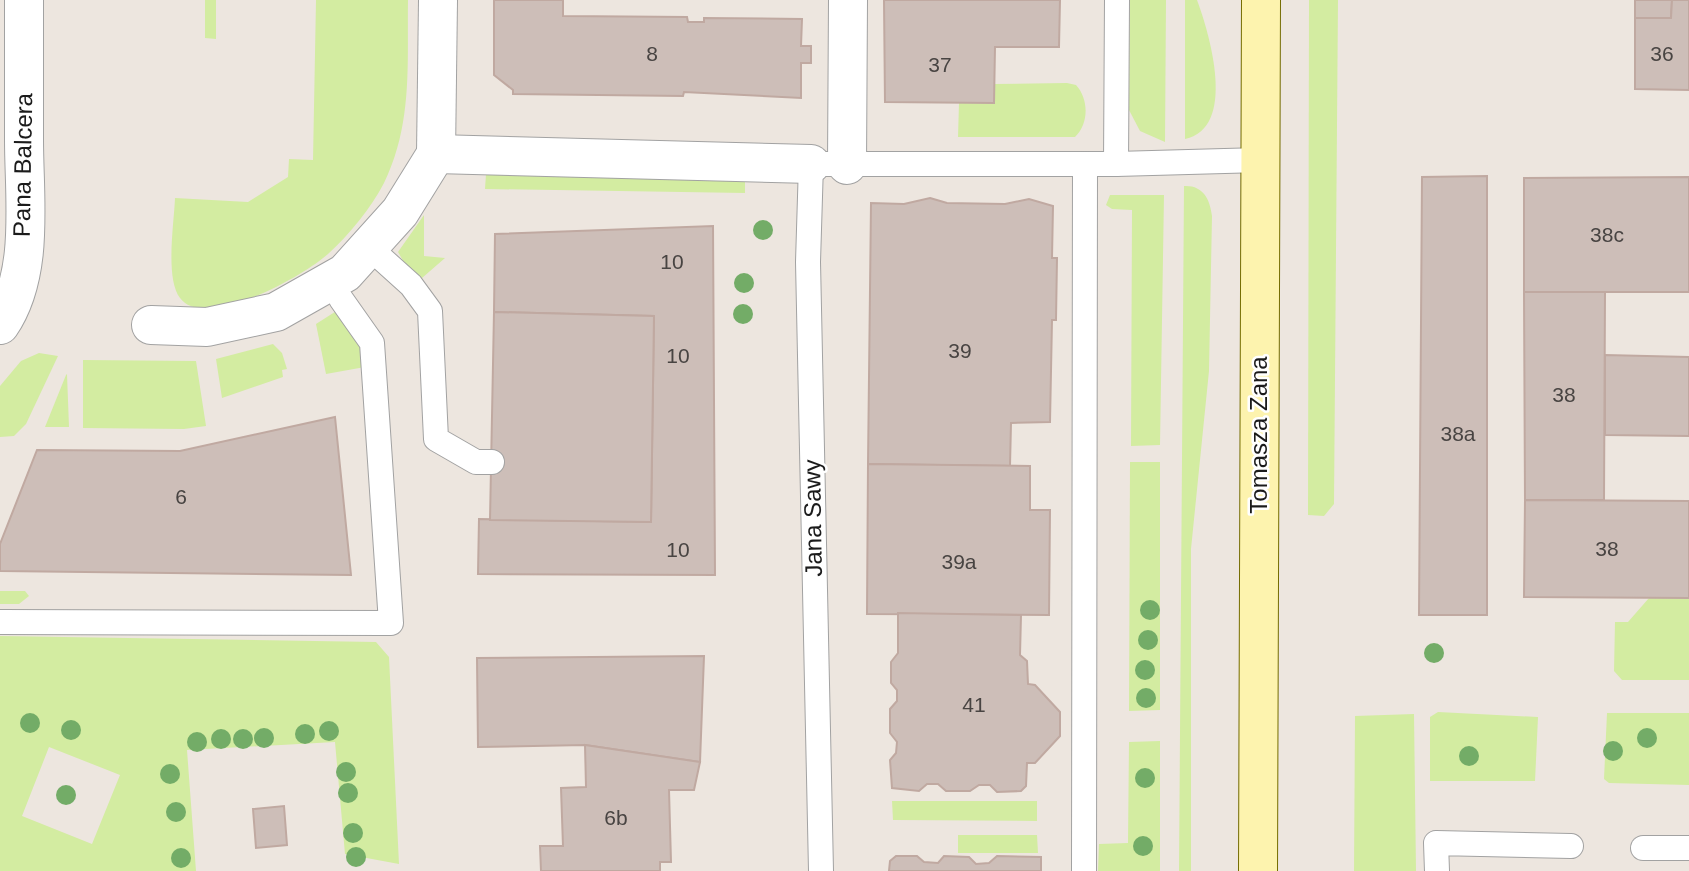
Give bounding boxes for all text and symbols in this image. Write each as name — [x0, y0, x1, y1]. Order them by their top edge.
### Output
house number: 8 — [646, 42, 658, 65]
house number: 36 — [1650, 42, 1674, 65]
house number: 37 — [928, 53, 952, 76]
street label: Pana Balcera — [8, 92, 37, 237]
house number: 38c — [1590, 223, 1624, 246]
house number: 10 — [660, 250, 684, 273]
house number: 39 — [948, 339, 972, 362]
house number: 10 — [666, 344, 690, 367]
street label: Tomasza Zana — [1245, 356, 1272, 514]
house number: 38 — [1552, 383, 1576, 406]
house number: 38a — [1440, 422, 1476, 445]
street label: Jana Sawy — [798, 459, 827, 577]
house number: 6 — [175, 485, 187, 508]
house number: 38 — [1595, 537, 1619, 560]
house number: 10 — [666, 538, 690, 561]
house number: 39a — [941, 550, 977, 573]
house number: 41 — [962, 693, 986, 716]
house number: 6b — [604, 806, 628, 829]

